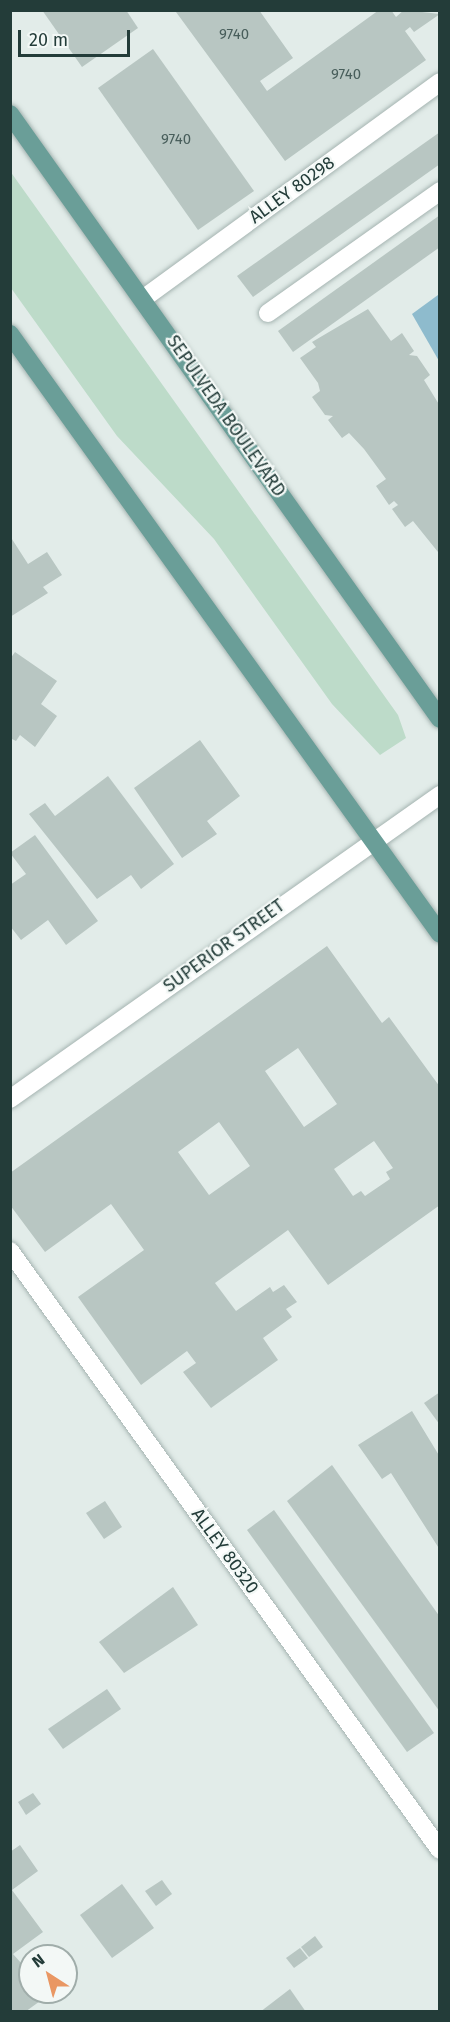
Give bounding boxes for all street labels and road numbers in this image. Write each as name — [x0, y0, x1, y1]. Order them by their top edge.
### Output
street label: ALLEY 80298 — [245, 152, 339, 228]
street label: SEPULVEDA BOULEVARD — [162, 331, 290, 501]
street label: SUPERIOR STREET — [159, 895, 289, 997]
street label: ALLEY 80320 — [187, 1504, 263, 1598]

